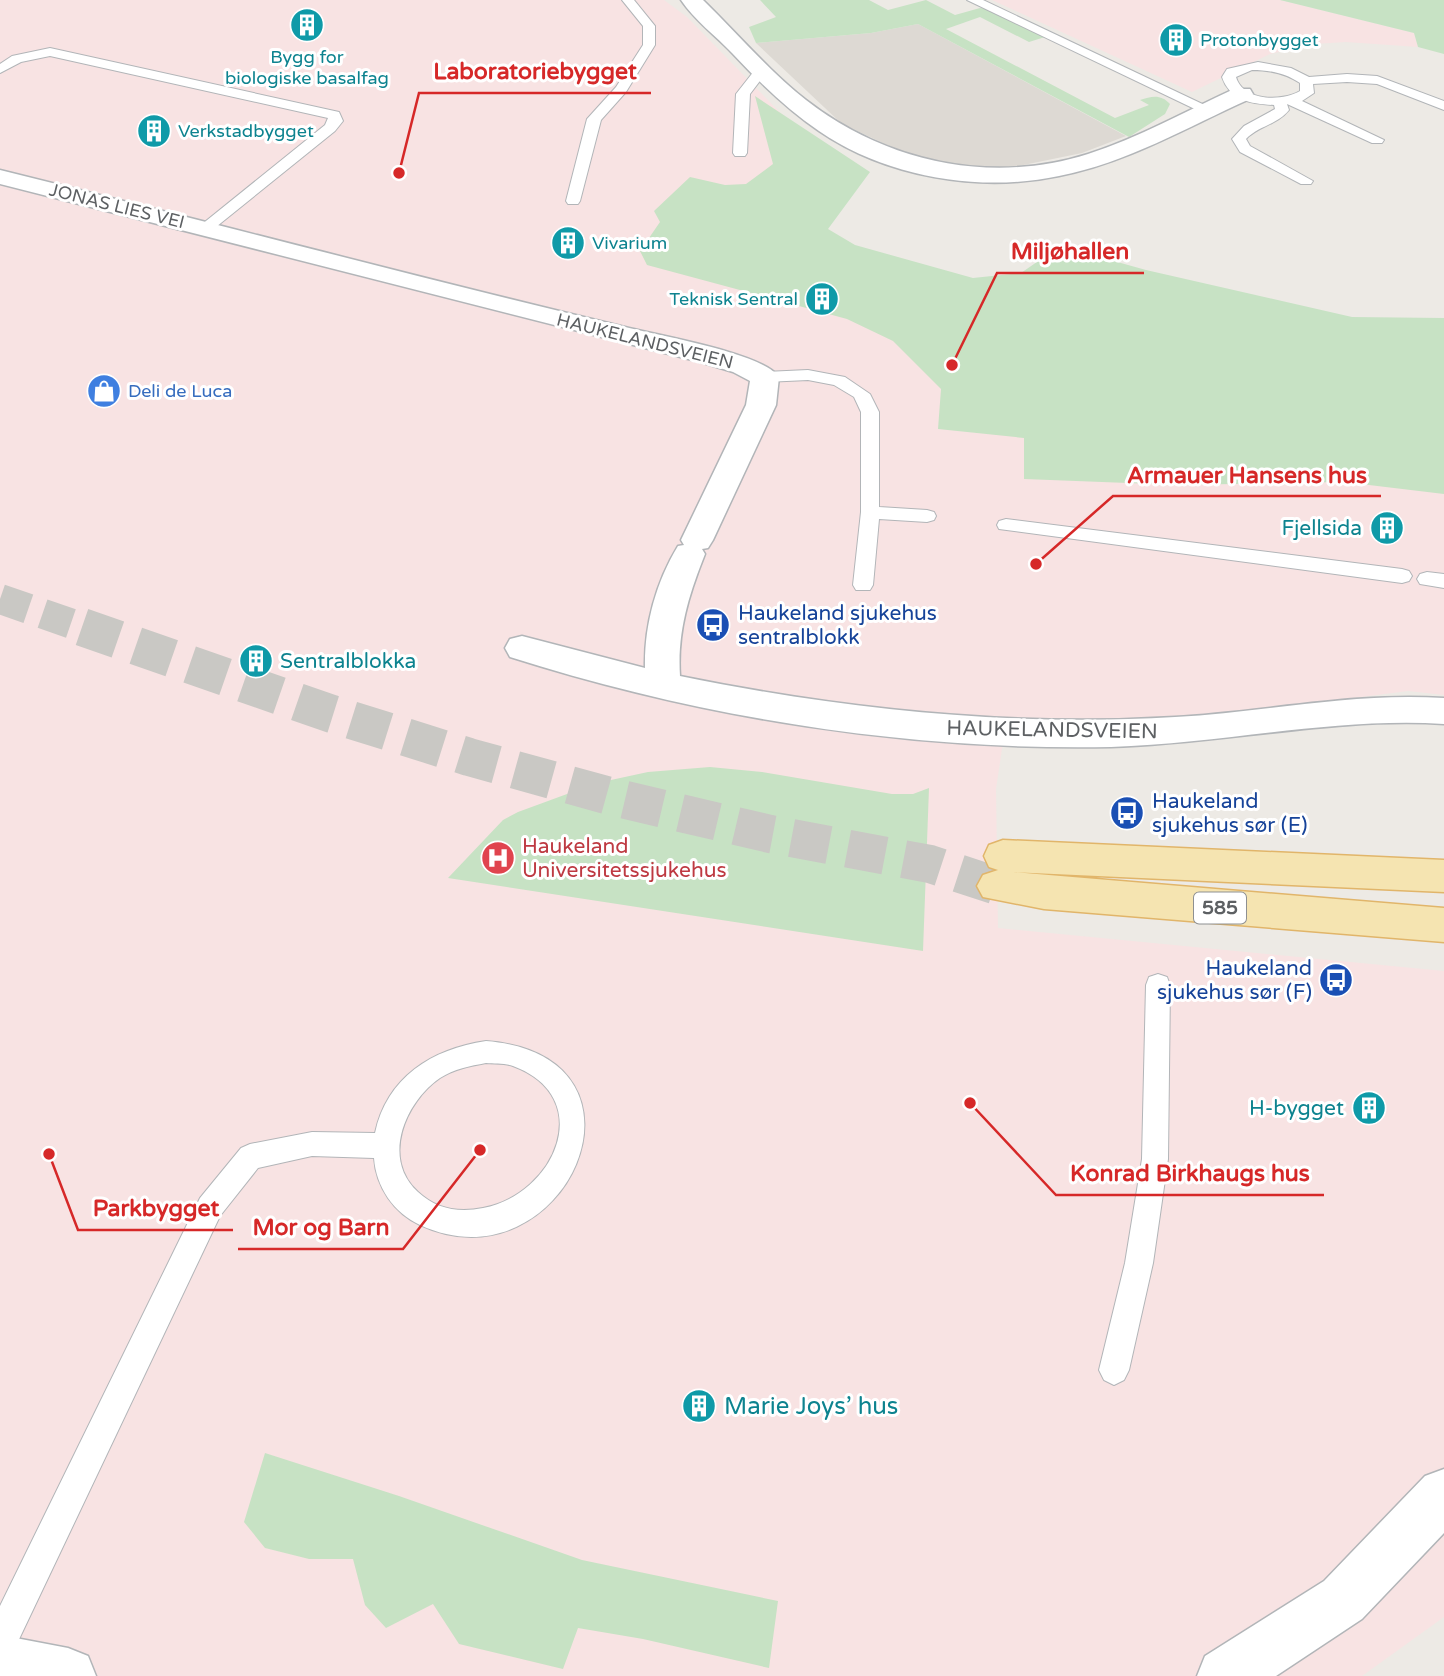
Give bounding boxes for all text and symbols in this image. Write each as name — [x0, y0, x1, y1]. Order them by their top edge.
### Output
building icon: Bygg for biologiske basalfag — [288, 6, 326, 44]
building icon: Protonbygget — [1157, 21, 1195, 59]
place label: Protonbygget — [1200, 29, 1319, 51]
place label: Bygg for biologiske basalfag — [225, 46, 389, 89]
callout: Laboratoriebygget — [419, 49, 651, 93]
text: Laboratoriebygget — [433, 58, 637, 86]
building icon: Verkstadbygget — [135, 112, 173, 150]
place label: Verkstadbygget — [178, 120, 314, 142]
street label: JONAS LIES VEI — [47, 179, 187, 233]
building icon: Vivarium — [549, 224, 587, 262]
callout: Miljøhallen — [997, 229, 1144, 273]
place label: Vivarium — [592, 232, 667, 254]
text: Miljøhallen — [1011, 238, 1129, 266]
building icon: Teknisk Sentral — [803, 280, 841, 318]
place label: Teknisk Sentral — [669, 288, 798, 310]
street label: HAUKELANDSVEIEN — [554, 308, 736, 374]
shop icon: Deli de Luca — [85, 372, 123, 410]
place label: Deli de Luca — [128, 380, 232, 402]
callout: Armauer Hansens hus — [1113, 452, 1381, 496]
text: Armauer Hansens hus — [1127, 462, 1367, 490]
building icon: Fjellsida — [1368, 509, 1406, 547]
place label: Fjellsida — [1281, 516, 1362, 541]
place label: Haukeland sjukehus sentralblokk — [738, 601, 937, 650]
bus stop icon: Haukeland sjukehus sentralblokk — [694, 606, 732, 644]
building icon: Sentralblokka — [237, 642, 275, 680]
place label: Sentralblokka — [280, 649, 416, 674]
street label: HAUKELANDSVEIEN — [946, 716, 1158, 744]
place label: Haukeland sjukehus sør (E) — [1152, 789, 1308, 838]
bus stop icon: Haukeland sjukehus sør (E) — [1108, 794, 1146, 832]
place label: Haukeland Universitetssjukehus — [522, 834, 727, 883]
hospital icon: Haukeland Universitetssjukehus — [479, 839, 517, 877]
road number: 585 — [1194, 893, 1246, 924]
place label: Haukeland sjukehus sør (F) — [1157, 956, 1312, 1005]
bus stop icon: Haukeland sjukehus sør (F) — [1317, 961, 1355, 999]
building icon: H-bygget — [1350, 1089, 1388, 1127]
place label: H-bygget — [1249, 1096, 1344, 1121]
callout: Konrad Birkhaugs hus — [1056, 1151, 1324, 1195]
text: Konrad Birkhaugs hus — [1070, 1160, 1310, 1188]
callout: Parkbygget — [78, 1186, 233, 1230]
text: Parkbygget — [93, 1195, 219, 1223]
callout: Mor og Barn — [238, 1205, 403, 1249]
text: Mor og Barn — [253, 1214, 389, 1242]
building icon: Marie Joys’ hus — [680, 1387, 718, 1425]
place label: Marie Joys’ hus — [724, 1392, 898, 1421]

